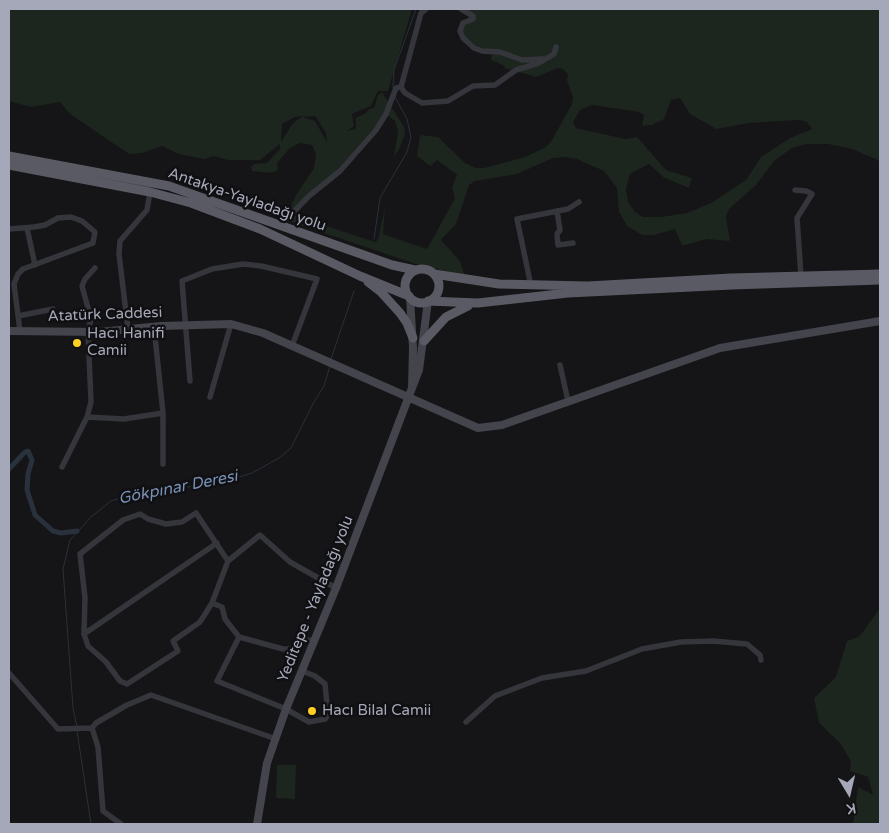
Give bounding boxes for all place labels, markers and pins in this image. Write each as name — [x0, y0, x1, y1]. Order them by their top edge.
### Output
place label: Hacı Hanifi Camii — [87, 325, 165, 360]
marker: Hacı Hanifi Camii — [71, 337, 83, 349]
place label: Hacı Bilal Camii — [322, 702, 431, 720]
marker: Hacı Bilal Camii — [306, 705, 318, 717]

